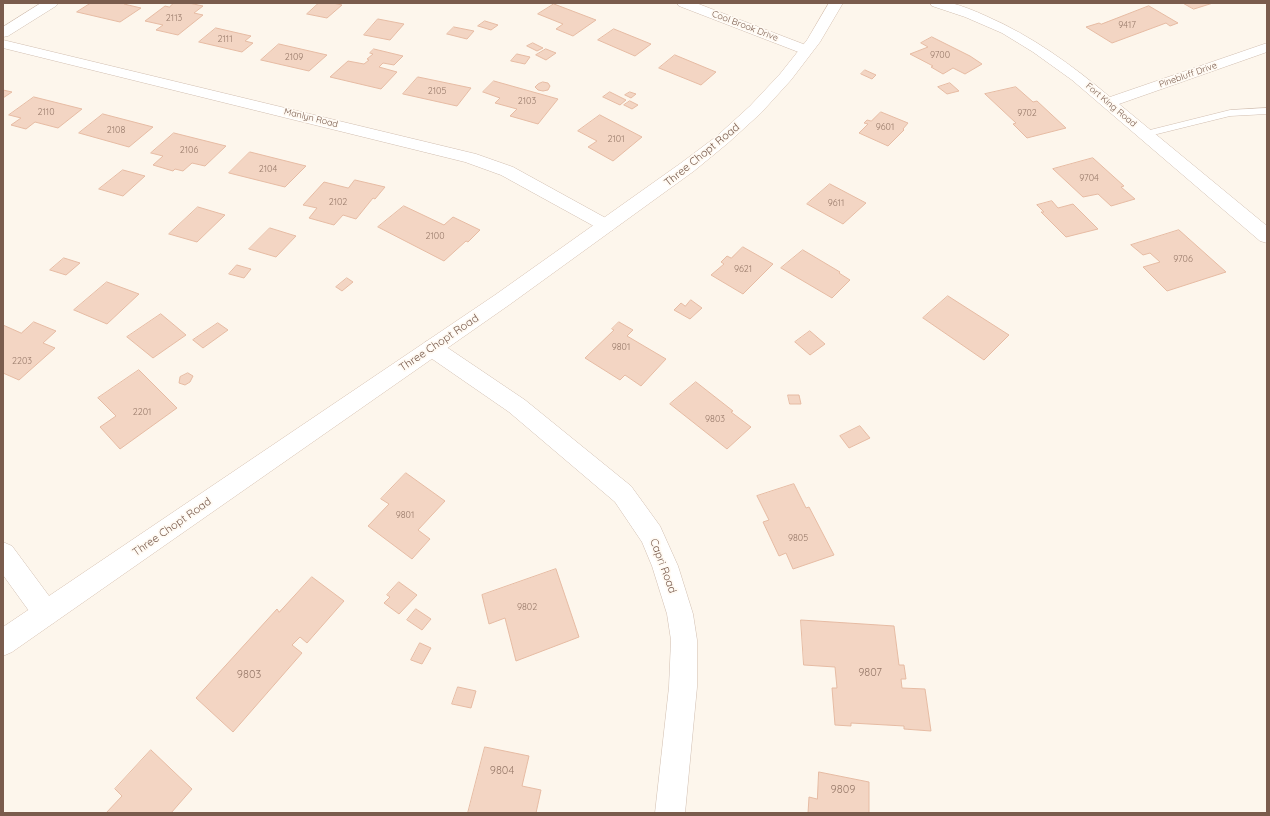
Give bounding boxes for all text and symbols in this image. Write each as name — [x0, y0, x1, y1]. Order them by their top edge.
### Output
street label: Cool Brook Drive — [710, 8, 780, 44]
house number: 2113 — [166, 13, 182, 23]
house number: 9417 — [1118, 20, 1136, 30]
house number: 2111 — [218, 34, 232, 44]
house number: 9700 — [930, 50, 950, 60]
house number: 2109 — [285, 52, 303, 62]
street label: Pinebluff Drive — [1158, 60, 1218, 90]
street label: Fort King Road — [1083, 81, 1139, 129]
house number: 2105 — [428, 86, 446, 96]
house number: 2103 — [518, 96, 536, 106]
street label: Manlyn Road — [283, 106, 339, 130]
house number: 2110 — [37, 107, 55, 117]
house number: 9702 — [1017, 108, 1037, 118]
street label: Three Chopt Road — [662, 121, 742, 189]
house number: 9601 — [876, 122, 894, 132]
house number: 2108 — [107, 125, 125, 135]
house number: 2101 — [607, 134, 625, 144]
house number: 2106 — [180, 145, 198, 155]
house number: 2104 — [259, 164, 277, 174]
house number: 9704 — [1079, 173, 1099, 183]
house number: 2102 — [329, 197, 347, 207]
house number: 9611 — [828, 198, 844, 208]
house number: 2100 — [425, 231, 445, 241]
house number: 9706 — [1173, 254, 1193, 264]
house number: 9621 — [734, 264, 752, 274]
street label: Three Chopt Road — [397, 312, 481, 374]
house number: 9801 — [612, 342, 630, 352]
house number: 2203 — [12, 356, 32, 366]
house number: 2201 — [133, 407, 151, 417]
house number: 9803 — [705, 414, 725, 424]
street label: Three Chopt Road — [130, 495, 214, 559]
house number: 9801 — [396, 510, 414, 520]
house number: 9805 — [788, 533, 808, 543]
street label: Capri Road — [647, 537, 679, 595]
house number: 9802 — [517, 602, 537, 612]
house number: 9807 — [858, 666, 882, 680]
house number: 9803 — [237, 668, 261, 682]
house number: 9804 — [490, 764, 514, 778]
house number: 9809 — [831, 783, 855, 797]

